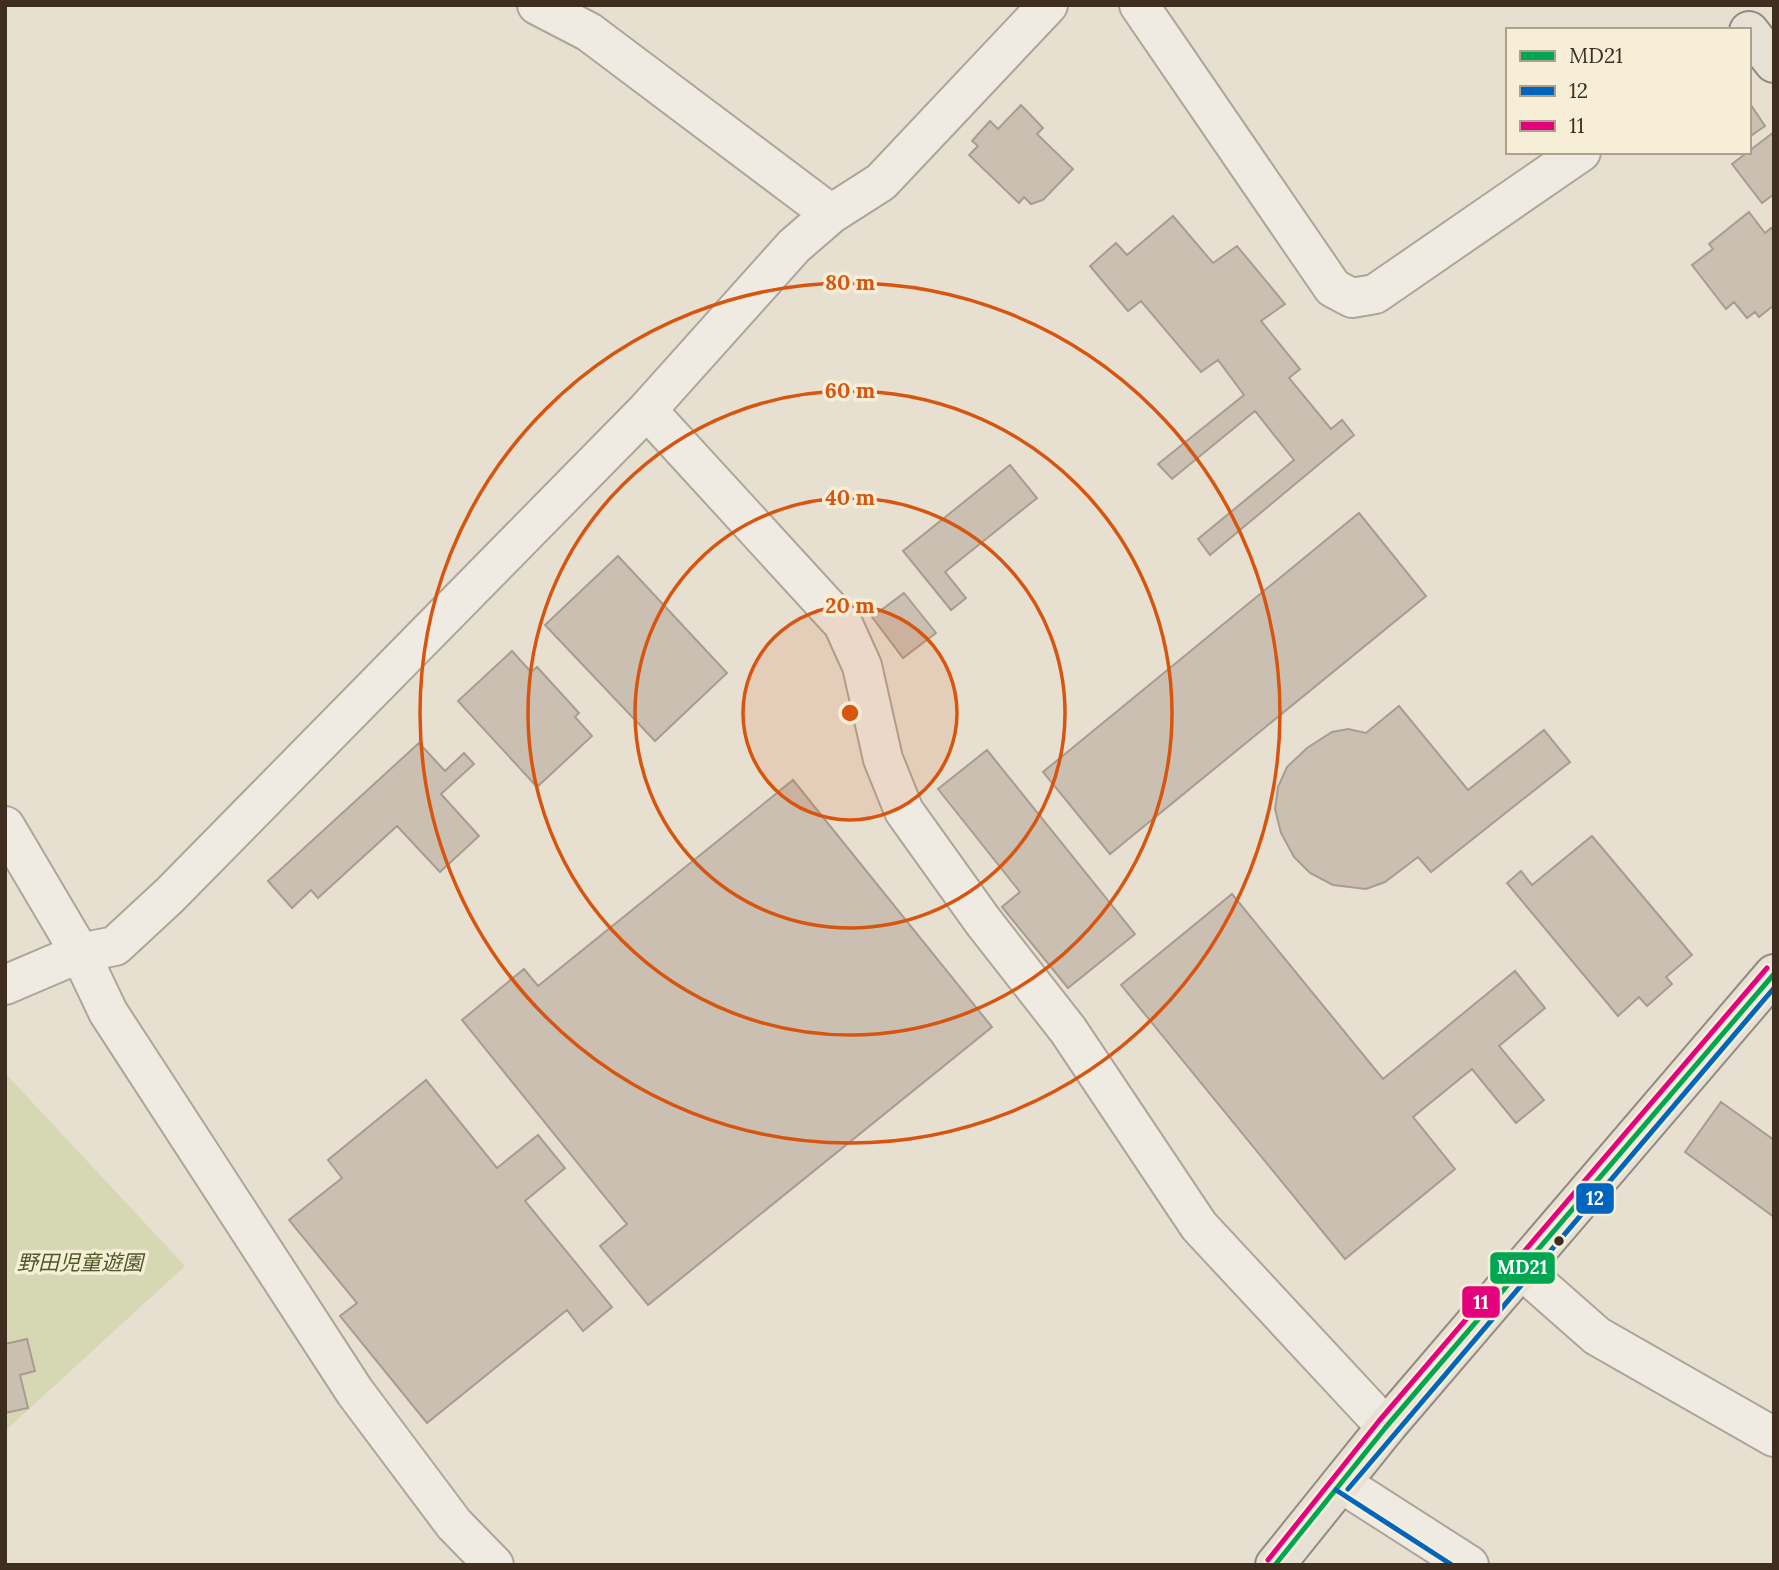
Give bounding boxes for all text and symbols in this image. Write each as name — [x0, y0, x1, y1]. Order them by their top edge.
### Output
legend — [1506, 28, 1751, 154]
text: MD21 — [1569, 42, 1623, 69]
text: 12 — [1569, 77, 1588, 104]
text: 11 — [1569, 112, 1584, 139]
text: 80 m — [825, 269, 875, 296]
text: 60 m — [825, 377, 875, 404]
text: 40 m — [825, 484, 875, 511]
text: 20 m — [825, 592, 875, 619]
centre of rings — [838, 701, 862, 725]
line badge: 12 — [1575, 1182, 1615, 1215]
text: 12 — [1586, 1186, 1604, 1210]
unlabelled marker — [1552, 1234, 1566, 1248]
park label: 野田児童遊園 — [17, 1249, 146, 1276]
line badge: MD21 — [1489, 1251, 1556, 1285]
text: MD21 — [1497, 1255, 1547, 1279]
line badge: 11 — [1461, 1285, 1501, 1319]
text: 11 — [1473, 1290, 1489, 1314]

